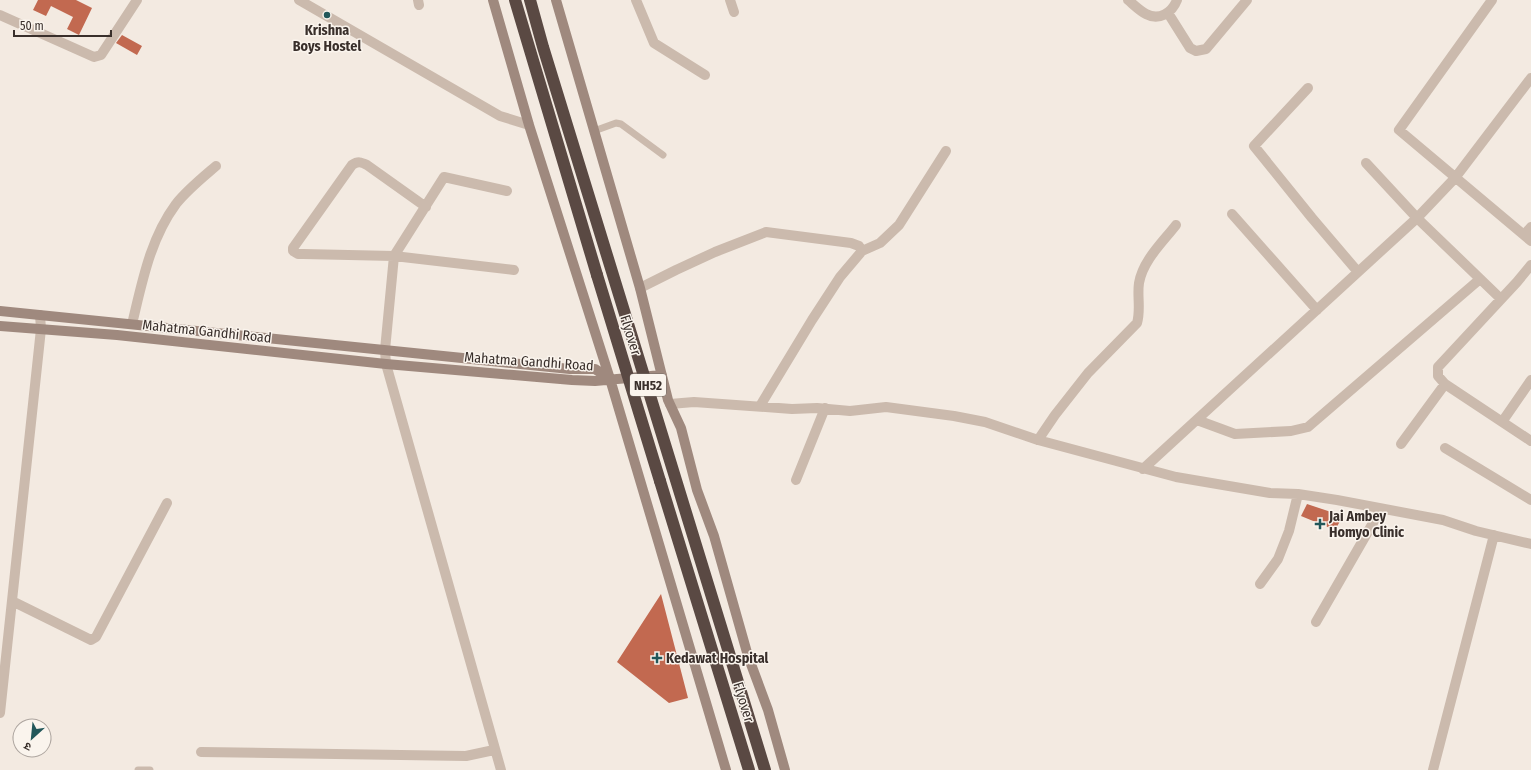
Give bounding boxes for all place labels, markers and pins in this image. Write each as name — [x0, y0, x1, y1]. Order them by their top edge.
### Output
marker: Krishna Boys Hostel — [322, 10, 332, 20]
place label: Krishna Boys Hostel — [293, 22, 361, 55]
place label: Jai Ambey Homyo Clinic — [1328, 508, 1405, 541]
marker: Jai Ambey Homyo Clinic — [1314, 518, 1326, 530]
place label: Kedawat Hospital — [666, 650, 769, 667]
marker: Kedawat Hospital — [651, 652, 663, 664]

